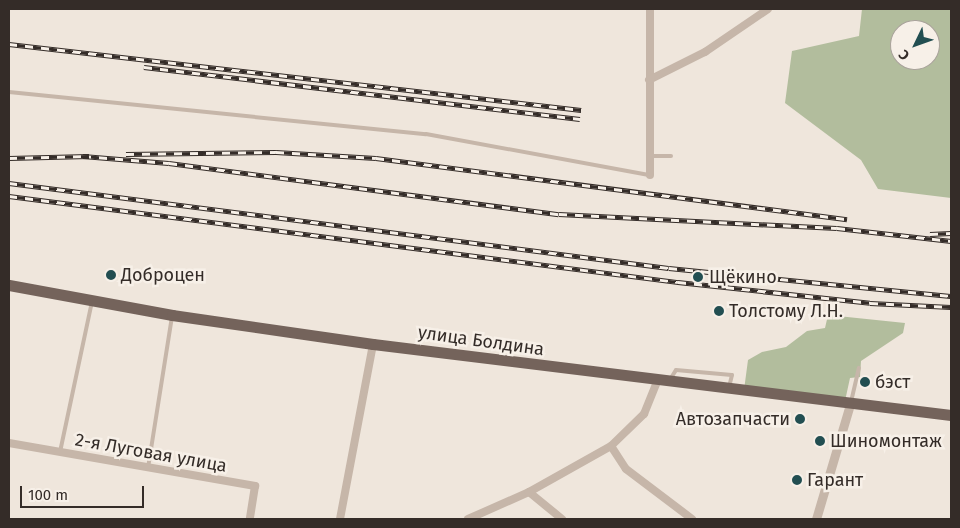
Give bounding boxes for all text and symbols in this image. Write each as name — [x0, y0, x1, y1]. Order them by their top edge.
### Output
north arrow — [890, 20, 940, 70]
text: С — [895, 46, 913, 63]
place label: Доброцен — [121, 264, 205, 286]
place label: Щёкино — [709, 266, 777, 288]
marker: Доброцен — [105, 269, 117, 281]
marker: Щёкино — [691, 270, 705, 284]
place label: Толстому Л.Н. — [729, 300, 843, 322]
marker: Толстому Л.Н. — [713, 305, 725, 317]
street label: улица Болдина — [416, 321, 546, 361]
place label: бэст — [875, 371, 910, 393]
marker: бэст — [859, 376, 871, 388]
place label: Автозапчасти — [676, 408, 790, 430]
marker: Автозапчасти — [794, 413, 806, 425]
street label: 2-я Луговая улица — [73, 429, 229, 477]
place label: Шиномонтаж — [830, 430, 942, 452]
marker: Шиномонтаж — [814, 435, 826, 447]
place label: Гарант — [807, 469, 863, 491]
marker: Гарант — [791, 474, 803, 486]
scale bar — [22, 476, 146, 508]
text: 100 m — [28, 486, 68, 504]

